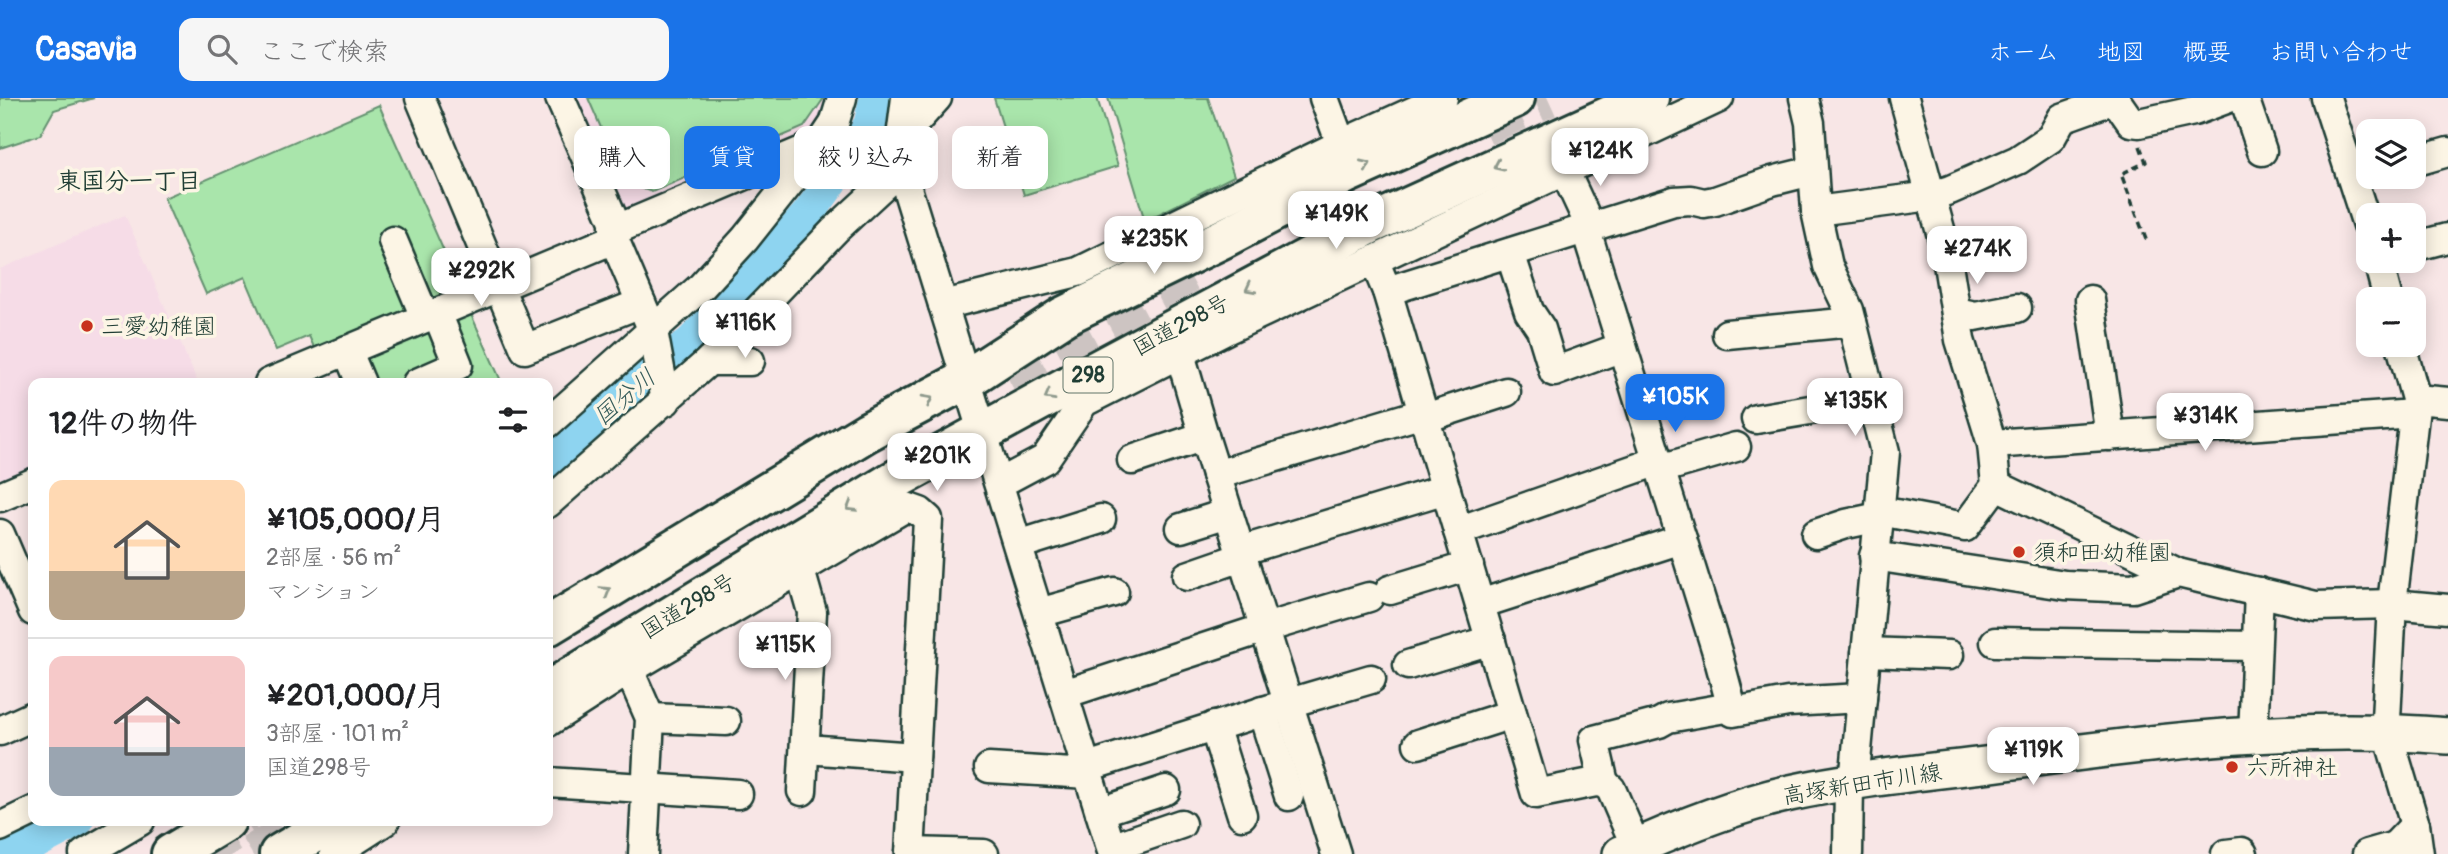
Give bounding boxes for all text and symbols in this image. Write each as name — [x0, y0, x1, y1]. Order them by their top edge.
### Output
search box — [179, 18, 669, 81]
text: Casavia — [35, 29, 137, 70]
icon: search — [203, 30, 241, 68]
text: ここで検索 — [259, 36, 389, 68]
text: ホーム — [1988, 38, 2059, 67]
text: 地図 — [2097, 38, 2145, 67]
text: 概要 — [2183, 38, 2231, 67]
text: お問い合わせ — [2269, 38, 2413, 67]
map controls — [2356, 119, 2426, 357]
button: layers — [2356, 119, 2426, 189]
chip: 購入 — [574, 126, 670, 189]
chip: 賃貸 — [684, 126, 780, 189]
chip: 絞り込み — [794, 126, 938, 189]
chip: 新着 — [952, 126, 1048, 189]
pin: ¥124K — [1551, 129, 1649, 188]
text: ¥124K — [1567, 136, 1633, 165]
one-way arrow — [1493, 158, 1505, 172]
one-way arrow — [1359, 159, 1371, 173]
district label: 東国分一丁目 — [57, 167, 201, 196]
pin: ¥149K — [1287, 192, 1385, 251]
text: ¥149K — [1304, 199, 1368, 228]
button: + — [2356, 203, 2426, 273]
pin: ¥235K — [1105, 216, 1203, 276]
text: ¥235K — [1120, 224, 1188, 253]
pin: ¥274K — [1928, 226, 2026, 286]
text: ¥274K — [1943, 234, 2011, 263]
pin: ¥292K — [432, 248, 530, 308]
text: ¥292K — [447, 256, 515, 285]
one-way arrow — [1245, 280, 1257, 294]
street label: 国道298号 — [1128, 287, 1234, 363]
button: − — [2356, 287, 2426, 357]
pin: ¥116K — [696, 300, 794, 360]
text: ¥116K — [714, 308, 776, 337]
place label: 三愛幼稚園 — [101, 312, 216, 341]
marker: 三愛幼稚園 — [79, 318, 95, 334]
road number: 298 — [1064, 358, 1112, 392]
water label: 国分川 — [588, 363, 662, 431]
pin: ¥105K — [1626, 374, 1724, 434]
pin: ¥135K — [1806, 378, 1904, 438]
text: ¥105K — [1642, 382, 1709, 411]
text: ¥135K — [1823, 386, 1887, 415]
one-way arrow — [1044, 388, 1057, 401]
one-way arrow — [921, 394, 933, 408]
pin: ¥314K — [2156, 394, 2254, 453]
icon: filters — [494, 401, 532, 439]
text: ¥314K — [2173, 401, 2238, 430]
text: 12件の物件 — [49, 405, 198, 442]
pin: ¥201K — [888, 434, 986, 493]
text: ¥201K — [903, 441, 971, 470]
one-way arrow — [845, 498, 858, 511]
text: ¥105,000/月 — [266, 501, 445, 538]
icon: home — [105, 508, 189, 592]
place label: 須和田幼稚園 — [2033, 538, 2171, 567]
text: 2部屋 · 56 m² — [266, 543, 401, 572]
marker: 須和田幼稚園 — [2011, 544, 2027, 560]
street label: 国道298号 — [635, 566, 741, 646]
text: マンション — [266, 577, 380, 606]
one-way arrow — [599, 586, 612, 599]
pin: ¥115K — [736, 622, 834, 682]
text: ¥115K — [755, 630, 815, 659]
text: ¥201,000/月 — [266, 677, 446, 714]
icon: home — [105, 684, 189, 768]
text: 3部屋 · 101 m² — [266, 719, 409, 748]
pin: ¥119K — [1984, 728, 2082, 787]
text: ¥119K — [2003, 735, 2063, 764]
text: 国道298号 — [266, 753, 371, 782]
place label: 六所神社 — [2246, 753, 2338, 782]
street label: 高塚新田市川線 — [1780, 757, 1944, 811]
marker: 六所神社 — [2224, 759, 2240, 775]

